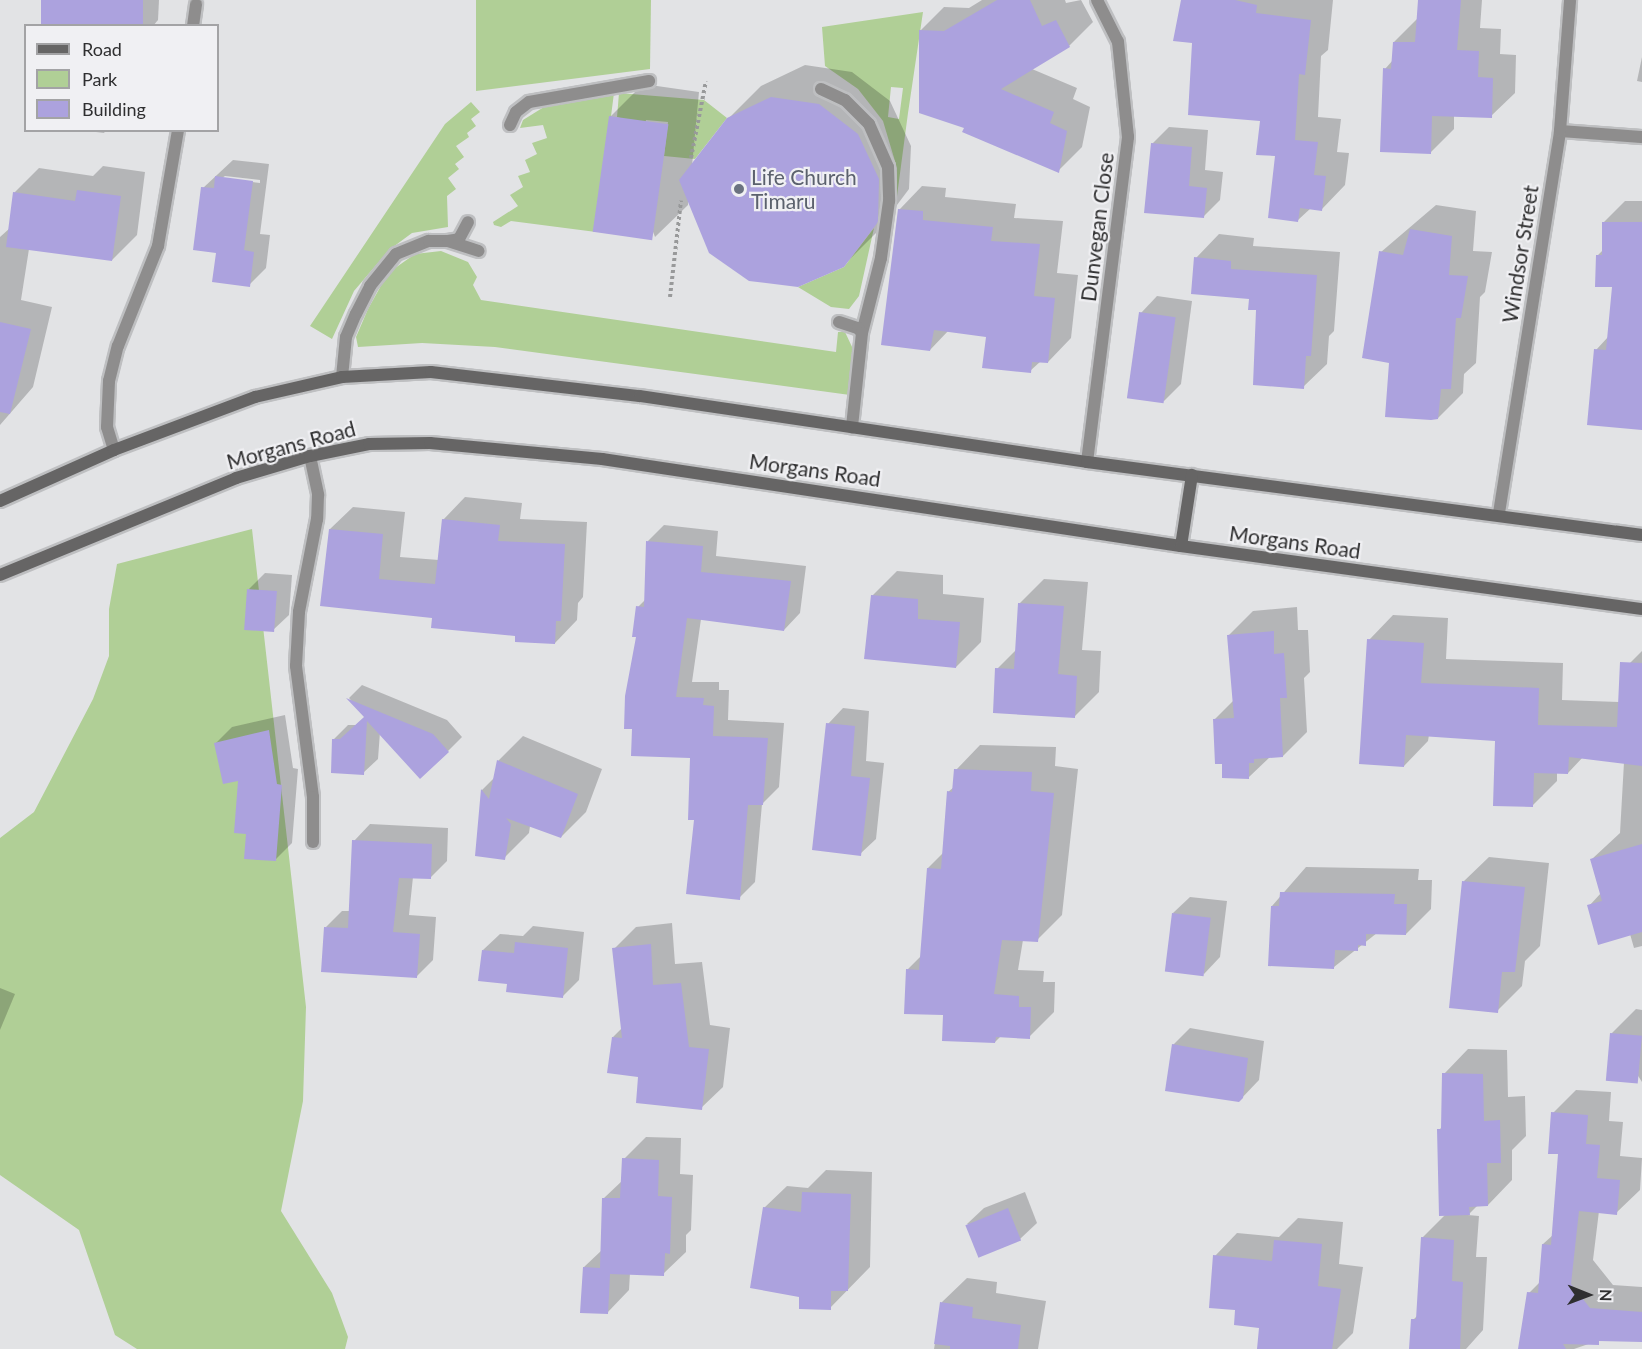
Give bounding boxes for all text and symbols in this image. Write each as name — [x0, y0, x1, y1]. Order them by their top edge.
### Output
legend — [24, 24, 219, 132]
text: Road — [82, 38, 122, 60]
text: Park — [82, 68, 117, 90]
text: Building — [82, 98, 146, 120]
street label: Dunvegan Close — [1075, 151, 1119, 303]
place label: Life Church Timaru — [751, 164, 857, 214]
marker: Life Church Timaru — [732, 182, 746, 196]
street label: Windsor Street — [1497, 183, 1543, 325]
street label: Morgans Road — [224, 416, 358, 474]
street label: Morgans Road — [748, 448, 882, 492]
street label: Morgans Road — [1228, 520, 1362, 564]
north arrow — [1558, 1265, 1618, 1325]
text: N — [1597, 1289, 1616, 1302]

